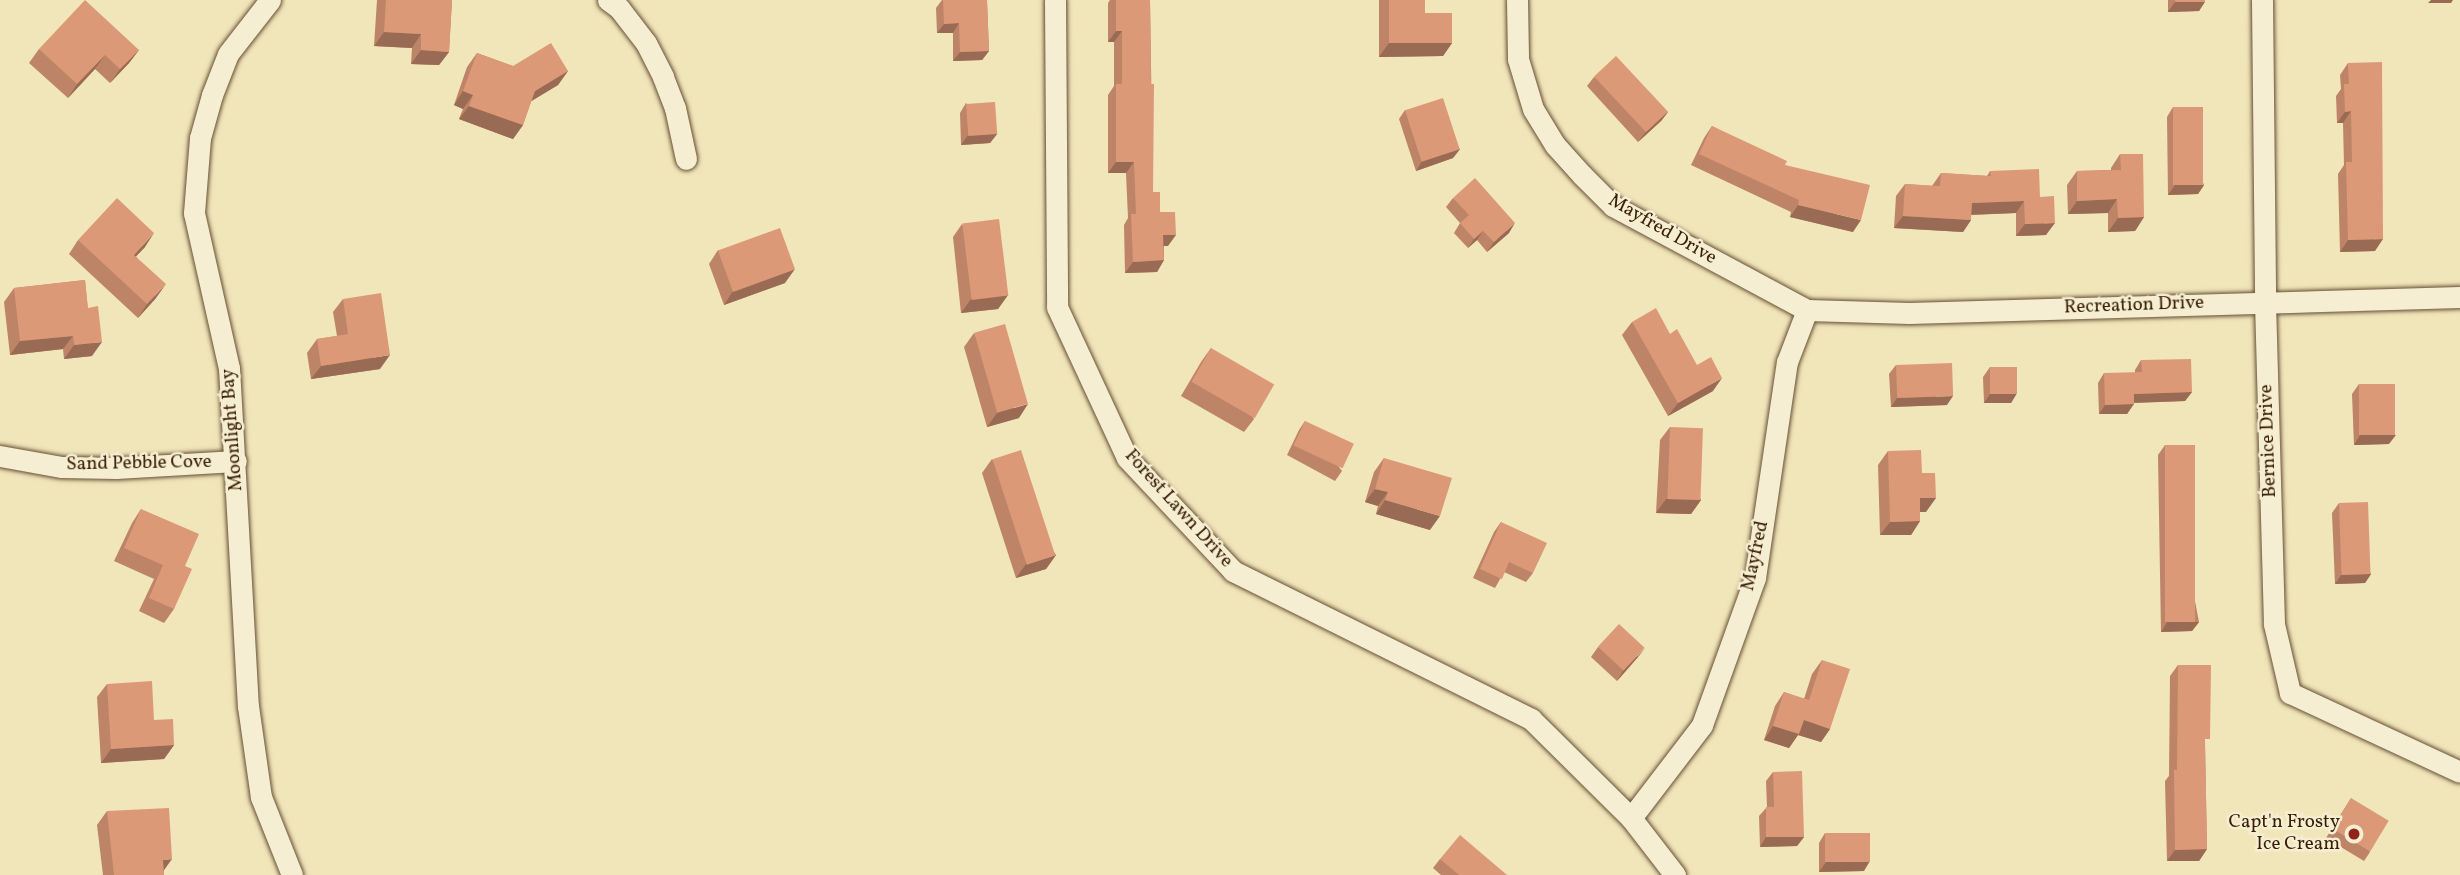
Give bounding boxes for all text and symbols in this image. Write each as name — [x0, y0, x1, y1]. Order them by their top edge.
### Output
street label: Mayfred Drive — [1604, 190, 1720, 270]
street label: Recreation Drive — [2063, 292, 2205, 320]
street label: Moonlight Bay — [217, 368, 249, 492]
street label: Bernice Drive — [2256, 384, 2282, 498]
street label: Forest Lawn Drive — [1119, 445, 1237, 573]
street label: Sand Pebble Cove — [66, 451, 212, 477]
street label: Mayfred — [1737, 519, 1775, 593]
place label: Capt'n Frosty Ice Cream — [2229, 812, 2340, 856]
marker: Capt'n Frosty Ice Cream — [2346, 826, 2362, 842]

